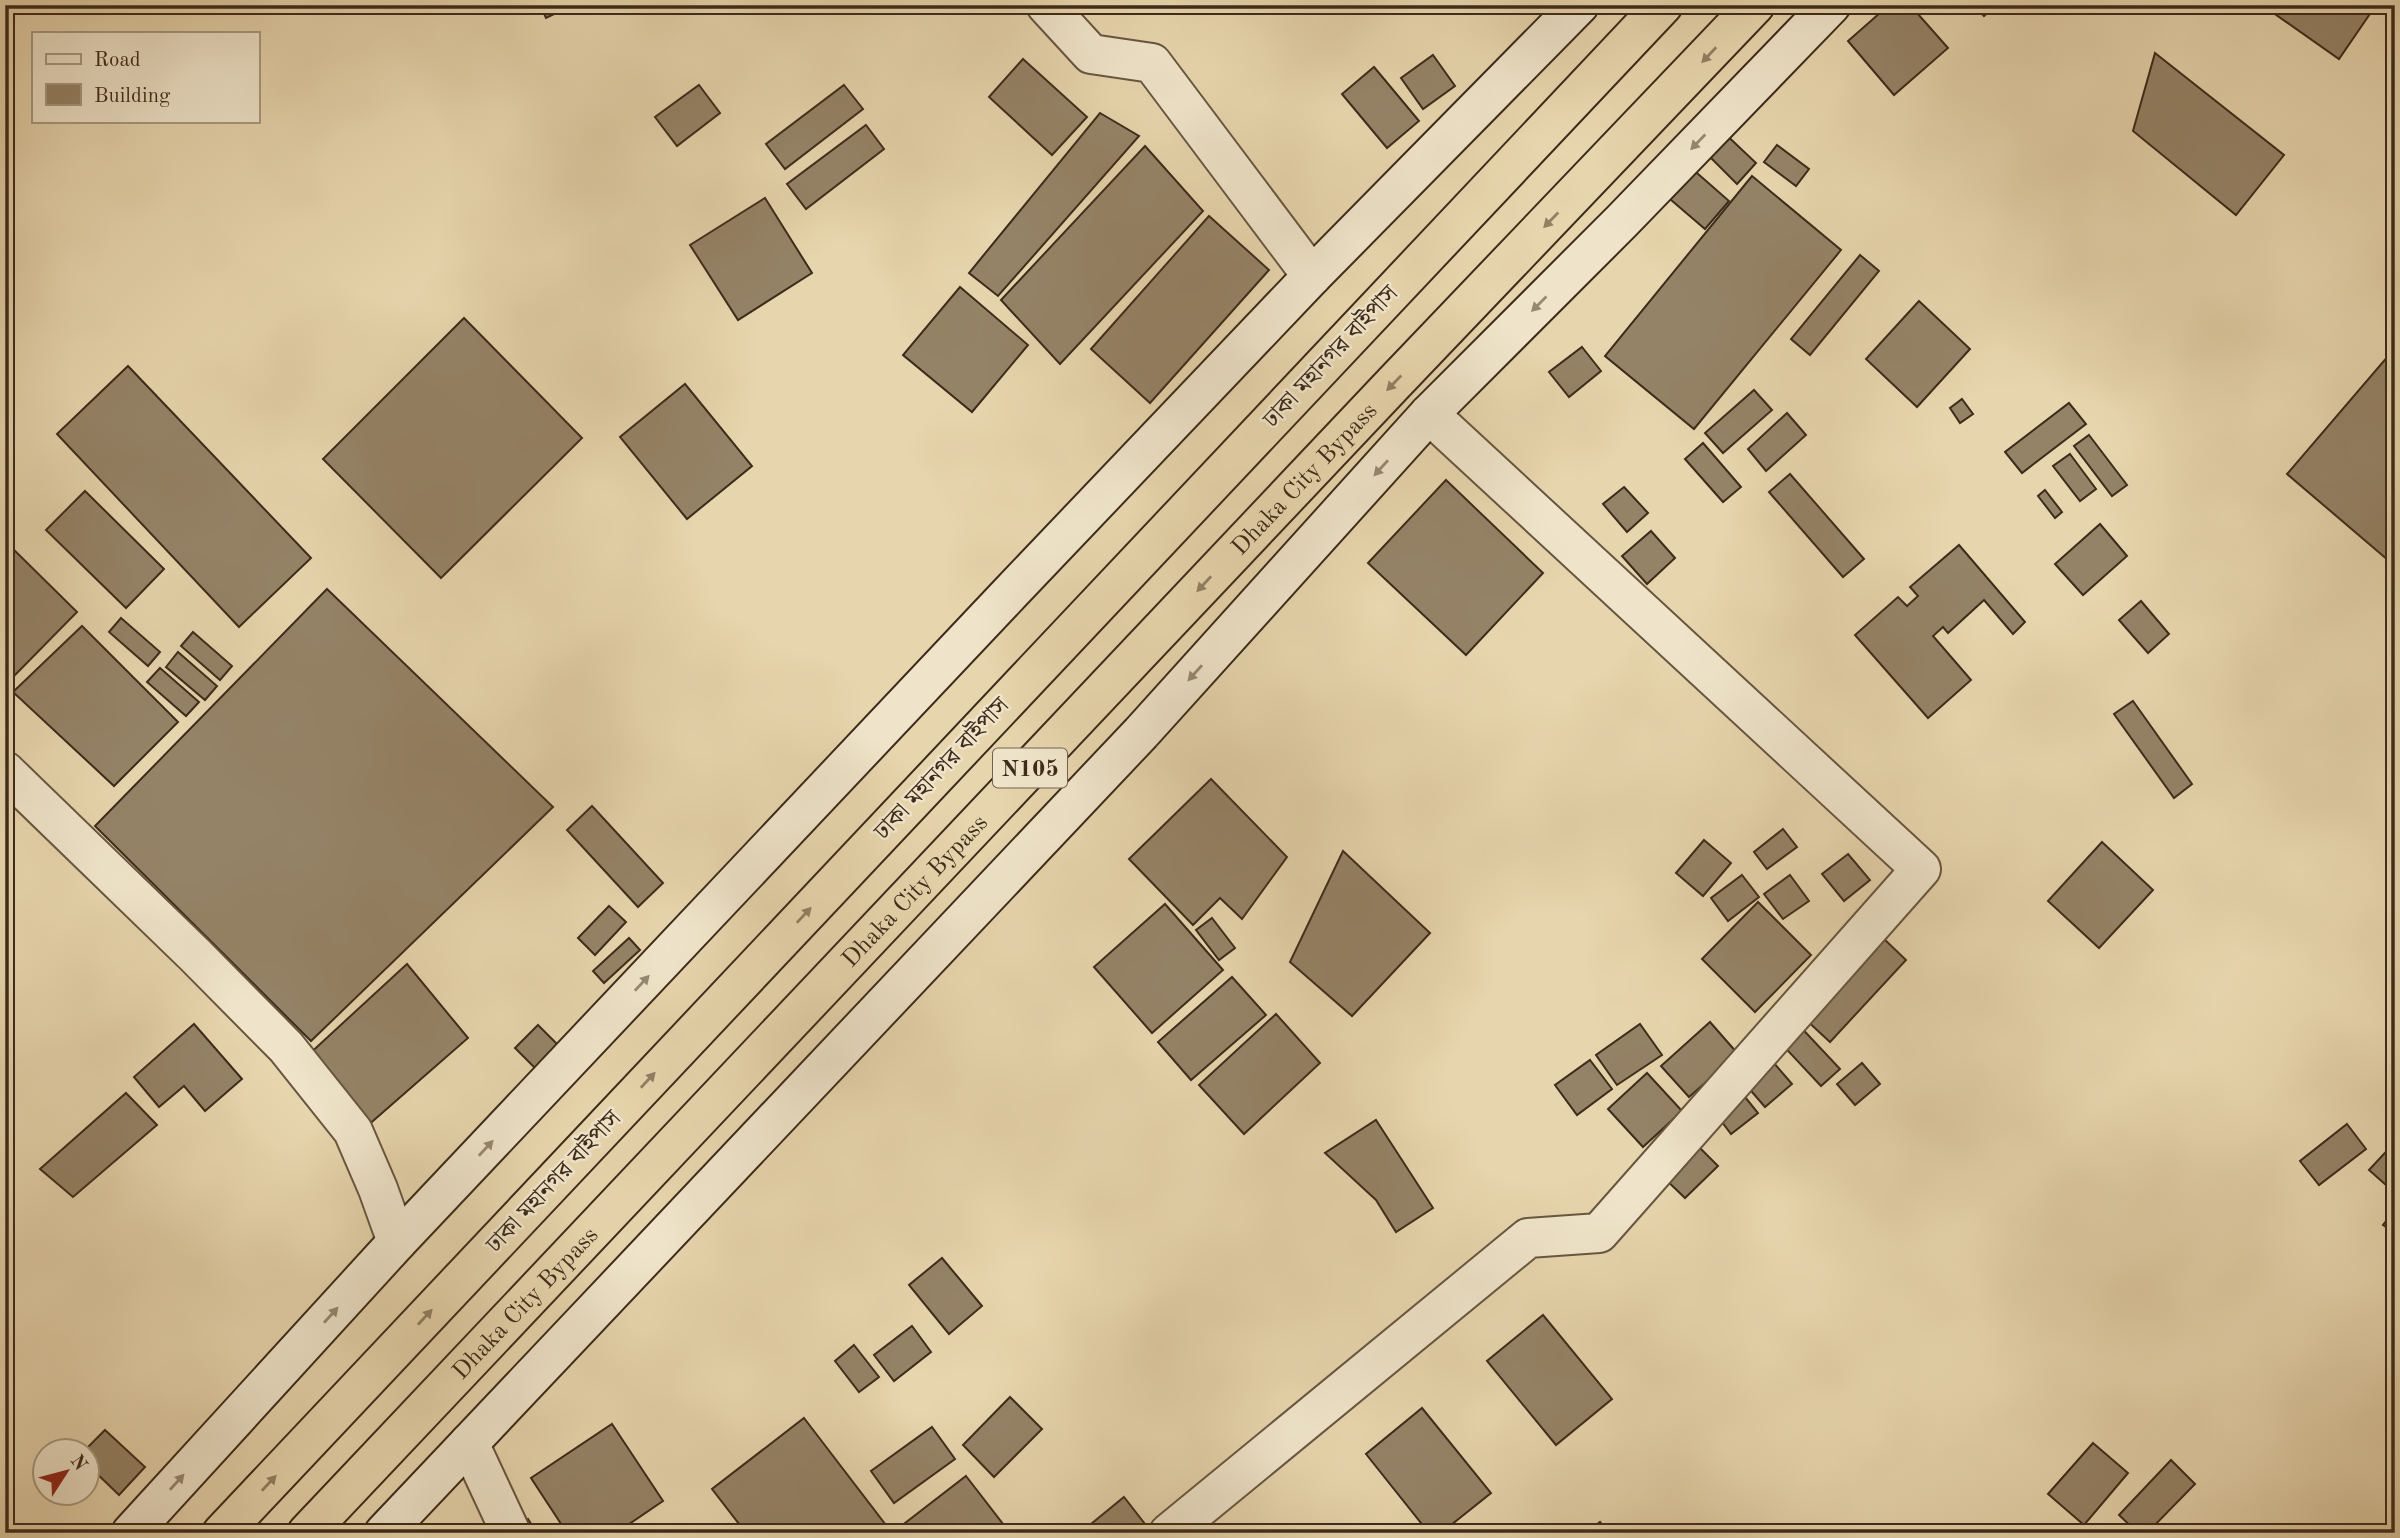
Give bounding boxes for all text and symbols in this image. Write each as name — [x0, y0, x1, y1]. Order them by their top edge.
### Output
legend — [32, 32, 259, 122]
one-way arrow — [1701, 46, 1717, 63]
text: Road — [94, 50, 141, 71]
text: Building — [94, 86, 171, 107]
one-way arrow — [1691, 133, 1707, 150]
one-way arrow — [1543, 211, 1560, 228]
street label: ঢাকা মহানগর বাইপাস — [1256, 277, 1404, 434]
one-way arrow — [1530, 296, 1547, 313]
one-way arrow — [1385, 375, 1402, 392]
street label: Dhaka City Bypass — [1228, 399, 1382, 561]
one-way arrow — [1373, 459, 1389, 476]
one-way arrow — [1196, 575, 1212, 592]
one-way arrow — [1188, 664, 1204, 681]
street label: ঢাকা মহানগর বাইপাস — [867, 689, 1015, 846]
road number: N105 — [993, 748, 1067, 788]
street label: Dhaka City Bypass — [838, 811, 993, 973]
one-way arrow — [795, 906, 812, 923]
one-way arrow — [634, 974, 650, 992]
one-way arrow — [639, 1072, 655, 1089]
street label: ঢাকা মহানগর বাইপাস — [479, 1102, 627, 1259]
one-way arrow — [477, 1140, 493, 1157]
street label: Dhaka City Bypass — [449, 1223, 603, 1385]
one-way arrow — [322, 1306, 338, 1323]
one-way arrow — [416, 1309, 432, 1326]
north arrow — [32, 1436, 102, 1506]
text: N — [66, 1452, 90, 1475]
one-way arrow — [169, 1473, 185, 1491]
one-way arrow — [260, 1475, 276, 1492]

